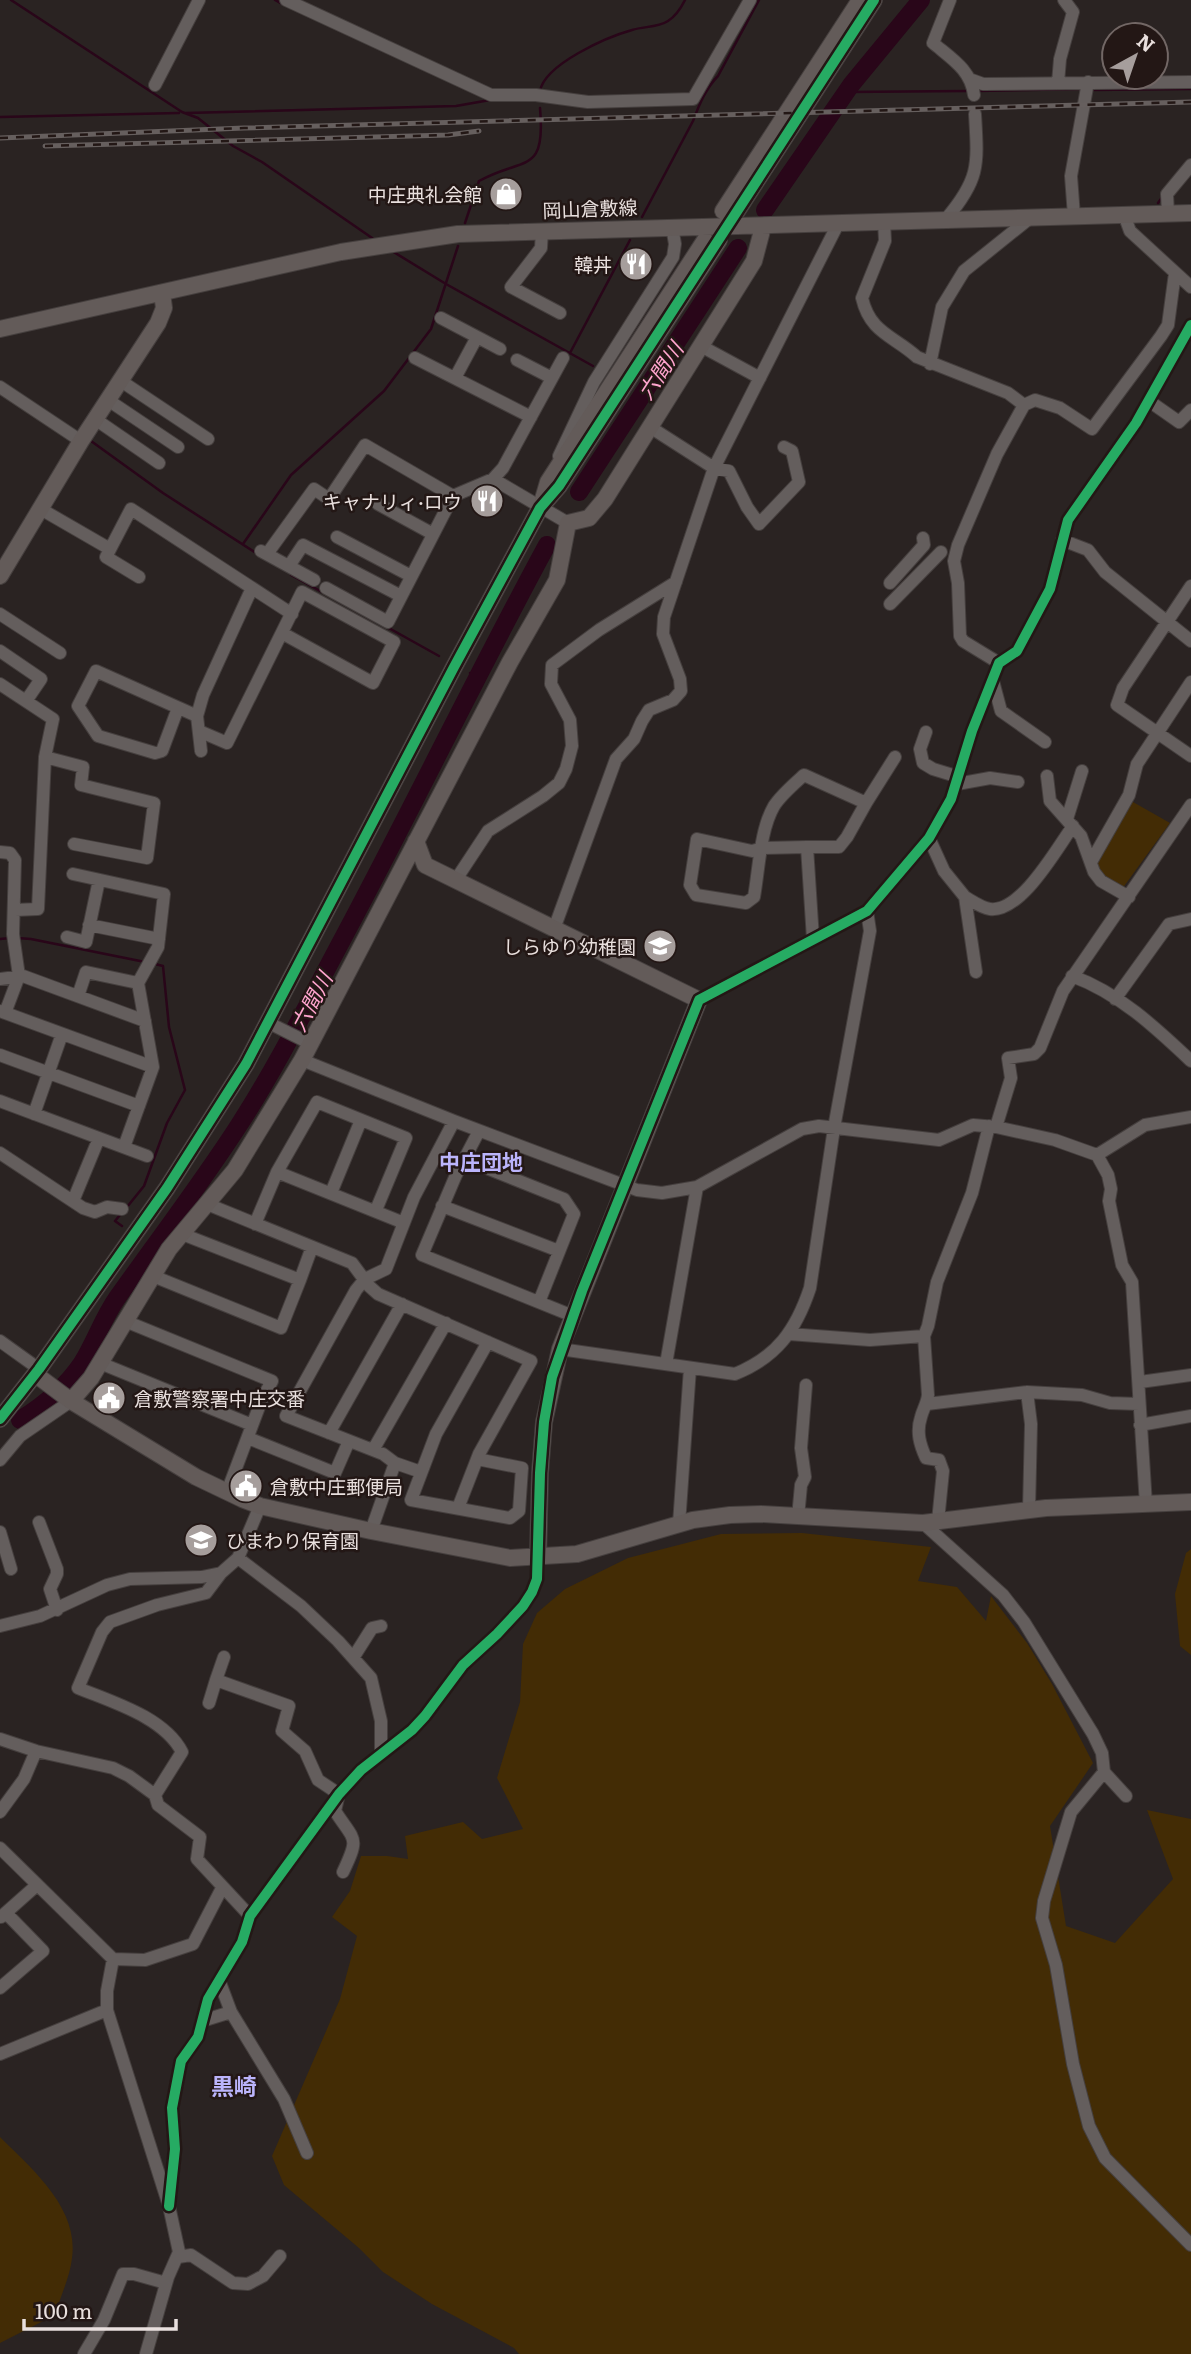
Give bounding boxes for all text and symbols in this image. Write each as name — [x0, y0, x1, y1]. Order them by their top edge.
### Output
north arrow — [1100, 21, 1170, 91]
text: N — [1131, 26, 1162, 58]
shop icon: 中庄典礼会館 — [487, 175, 525, 213]
place label: 中庄典礼会館 — [368, 180, 482, 208]
street label: 岡山倉敷線 — [542, 192, 638, 224]
restaurant icon: 韓丼 — [617, 245, 655, 283]
place label: 韓丼 — [574, 250, 612, 278]
water label: 六間川 — [629, 333, 690, 405]
restaurant icon: キャナリィ·ロウ — [468, 482, 506, 520]
place label: キャナリィ·ロウ — [323, 487, 462, 515]
school or university icon: しらゆり幼稚園 — [641, 927, 679, 965]
place label: しらゆり幼稚園 — [503, 932, 636, 960]
water label: 六間川 — [282, 964, 339, 1036]
district label: 中庄団地 — [439, 1145, 523, 1176]
public building icon: 倉敷警察署中庄交番 — [90, 1379, 128, 1417]
place label: 倉敷警察署中庄交番 — [134, 1384, 305, 1412]
public building icon: 倉敷中庄郵便局 — [227, 1467, 265, 1505]
place label: 倉敷中庄郵便局 — [270, 1472, 403, 1500]
school or university icon: ひまわり保育園 — [182, 1521, 220, 1559]
place label: ひまわり保育園 — [226, 1526, 359, 1554]
district label: 黒崎 — [211, 2068, 257, 2102]
scale bar — [24, 2288, 177, 2332]
text: 100 m — [35, 2294, 92, 2325]

